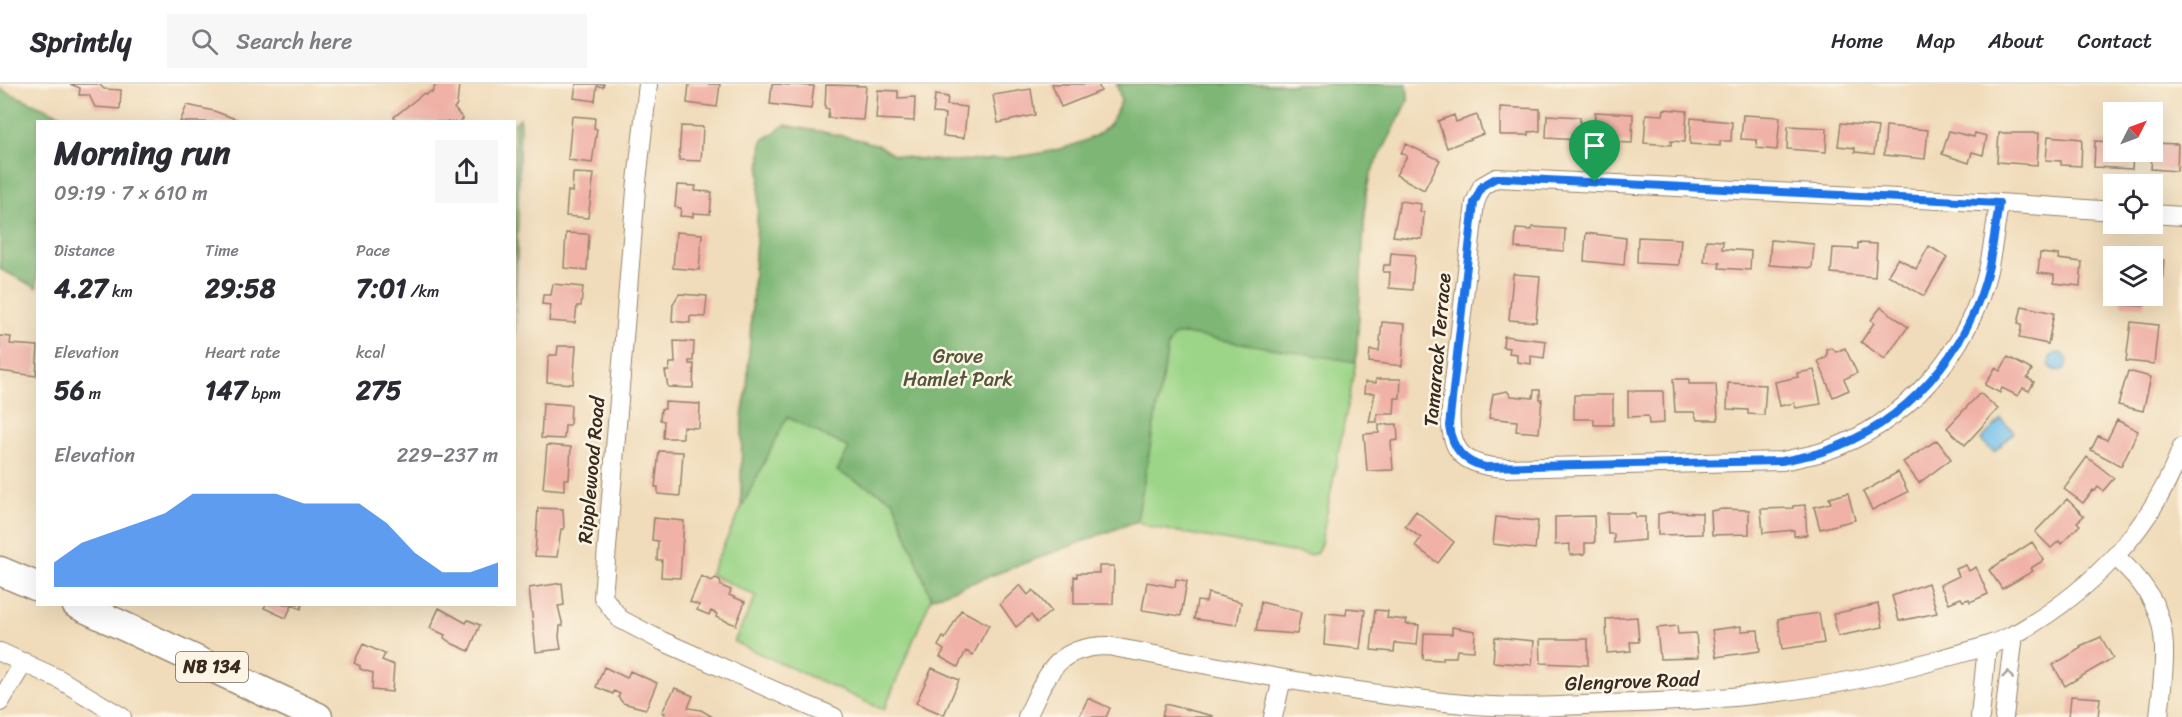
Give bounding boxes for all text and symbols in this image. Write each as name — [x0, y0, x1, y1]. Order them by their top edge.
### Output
search box — [167, 14, 587, 68]
text: Sprintly — [30, 17, 131, 66]
text: Search here — [236, 22, 352, 61]
text: Home — [1831, 22, 1883, 60]
text: Map — [1916, 22, 1955, 60]
text: About — [1988, 22, 2045, 60]
text: Contact — [2078, 22, 2152, 60]
icon: search — [188, 25, 221, 58]
north arrow — [2103, 102, 2163, 162]
map controls — [2103, 102, 2163, 306]
pin — [1569, 120, 1620, 182]
text: Morning run — [54, 124, 230, 182]
icon: arrive — [1578, 129, 1611, 162]
button: share — [435, 140, 498, 203]
button: locate — [2103, 174, 2163, 234]
text: 09:19 · 7 × 610 m — [54, 176, 208, 211]
text: Distance — [54, 236, 115, 265]
text: Time — [205, 236, 239, 265]
text: Pace — [356, 236, 390, 265]
button: layers — [2103, 246, 2163, 306]
text: 4.27 — [54, 265, 108, 311]
text: 29:58 — [205, 265, 275, 311]
text: 7:01 — [356, 265, 406, 311]
street label: Tamarack Terrace — [1413, 271, 1462, 429]
text: km — [108, 277, 133, 306]
text: /km — [406, 277, 439, 306]
text: Elevation — [54, 338, 119, 367]
text: Heart rate — [205, 338, 280, 367]
text: kcal — [356, 338, 385, 367]
park label: Grove Hamlet Park — [903, 339, 1013, 397]
text: 56 — [54, 367, 85, 413]
text: 147 — [205, 367, 247, 413]
text: 275 — [356, 367, 402, 413]
text: m — [85, 379, 101, 408]
text: bpm — [247, 379, 281, 408]
street label: Ripplewood Road — [568, 394, 615, 545]
text: Elevation — [54, 438, 135, 473]
text: 229–237 m — [397, 438, 498, 473]
road number: NB 134 — [176, 652, 248, 682]
street label: Glengrove Road — [1564, 662, 1701, 701]
one-way arrow — [2001, 671, 2014, 680]

